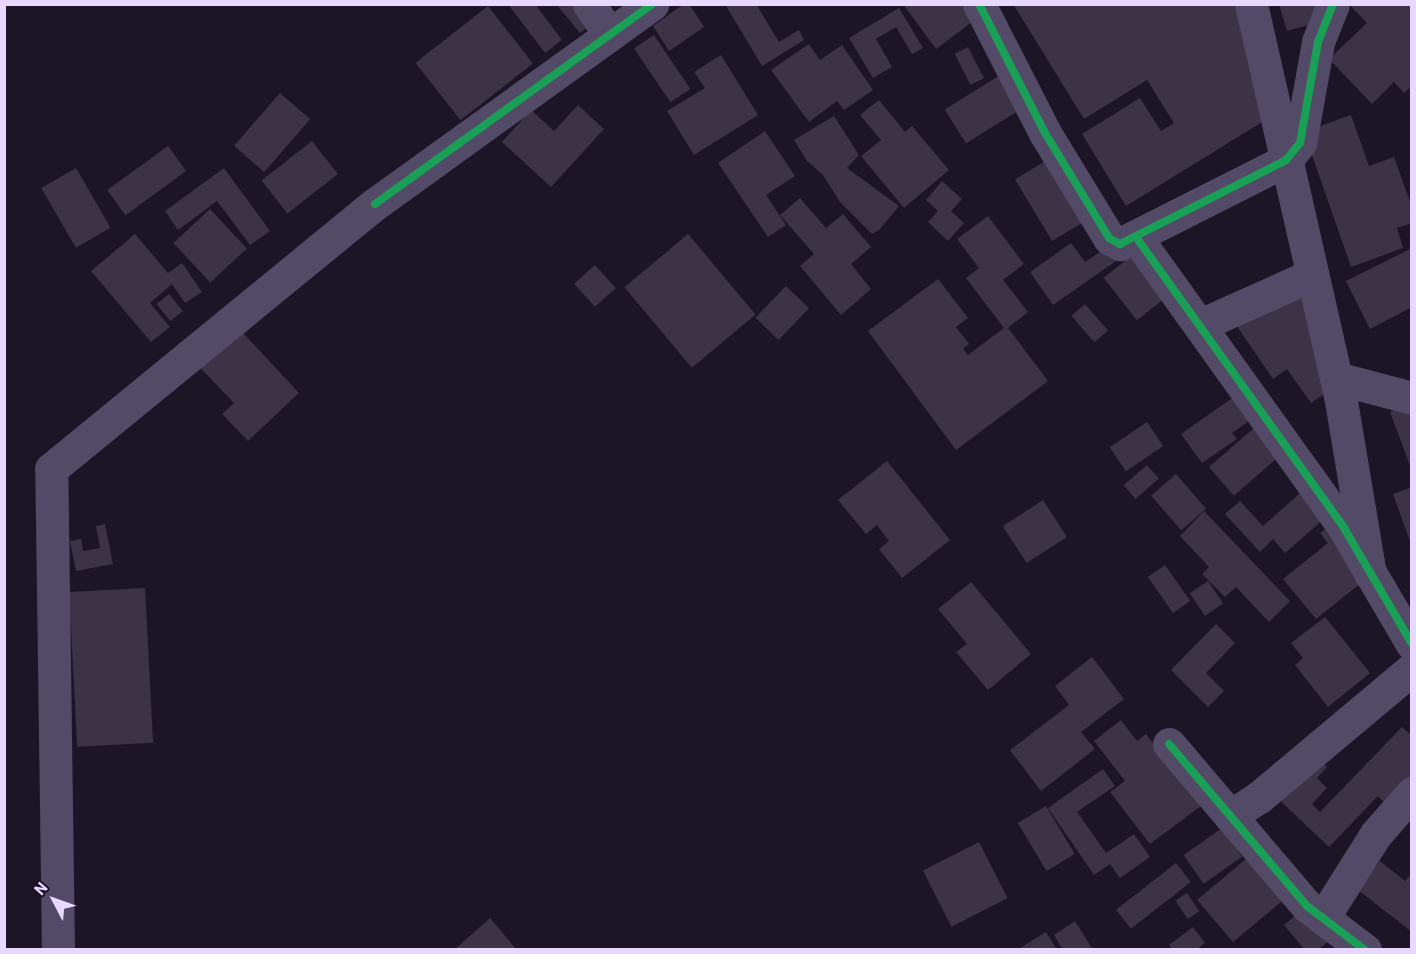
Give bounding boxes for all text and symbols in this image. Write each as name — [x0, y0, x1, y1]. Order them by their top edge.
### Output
north arrow — [24, 870, 84, 930]
text: N — [29, 878, 51, 898]

